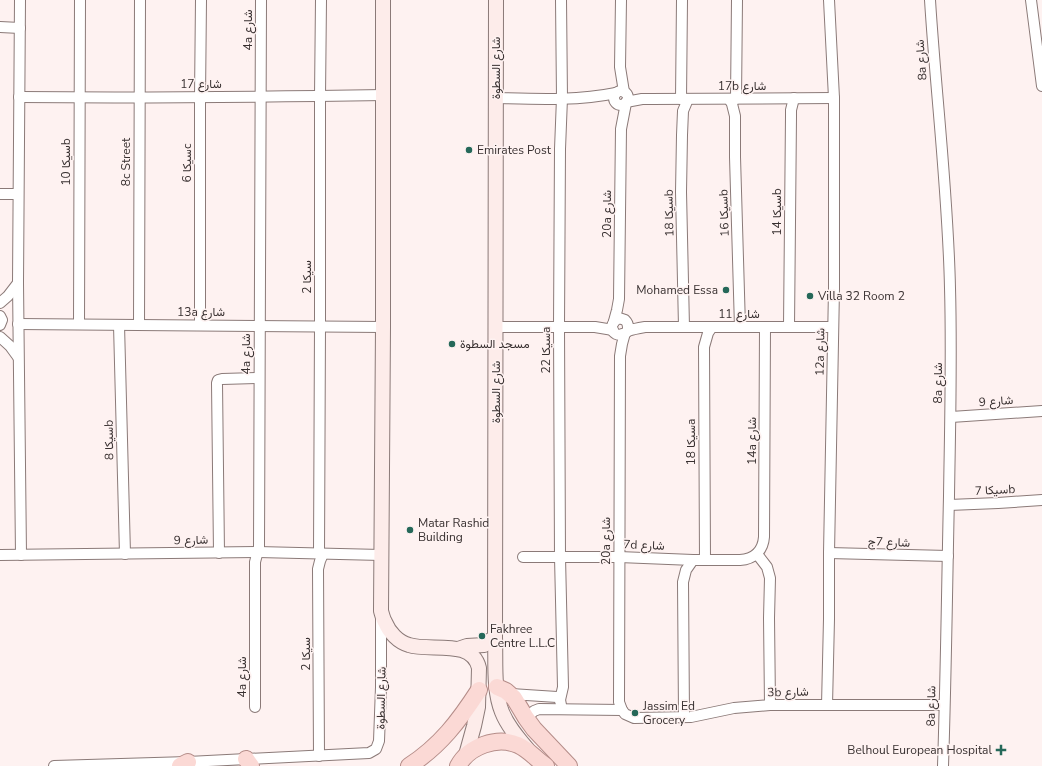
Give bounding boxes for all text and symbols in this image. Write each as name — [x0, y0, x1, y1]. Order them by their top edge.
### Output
street label: 4a شارع — [240, 10, 257, 50]
street label: شارع السطوة — [488, 37, 505, 99]
street label: 8a شارع — [912, 39, 931, 81]
street label: شارع 17 — [180, 76, 222, 93]
street label: 17b شارع — [718, 78, 766, 95]
street label: 8c Street — [118, 137, 134, 186]
street label: سيكا 10b — [58, 138, 74, 186]
place label: Emirates Post — [477, 142, 552, 158]
street label: سيكا 6c — [179, 143, 195, 182]
marker: Emirates Post — [464, 145, 474, 155]
street label: سيكا 14b — [769, 188, 785, 236]
street label: سيكا 18b — [661, 189, 677, 237]
street label: سيكا 16b — [715, 189, 733, 237]
street label: 20a شارع — [599, 190, 616, 238]
street label: سيكا 2 — [299, 260, 315, 294]
place label: Mohamed Essa — [636, 282, 718, 298]
marker: Mohamed Essa — [721, 285, 731, 295]
place label: Villa 32 Room 2 — [817, 288, 905, 304]
marker: Villa 32 Room 2 — [805, 291, 815, 301]
street label: 13a شارع — [177, 304, 225, 321]
street label: شارع 11 — [718, 306, 760, 323]
street label: سيكا 22a — [538, 327, 554, 373]
street label: 12a شارع — [812, 328, 829, 376]
street label: 4a شارع — [238, 334, 255, 374]
place label: مسجد السطوة — [460, 336, 530, 352]
marker: مسجد السطوة — [447, 339, 457, 349]
street label: شارع السطوة — [488, 361, 505, 423]
street label: 8a شارع — [930, 363, 947, 403]
street label: شارع 9 — [978, 392, 1014, 411]
street label: 14a شارع — [744, 417, 761, 465]
street label: سيكا 18a — [683, 419, 699, 465]
street label: سيكا 8b — [101, 420, 117, 460]
street label: سيكا 7b — [974, 481, 1016, 499]
place label: Matar Rashid Building — [418, 515, 489, 545]
street label: 20a شارع — [598, 517, 615, 565]
marker: Matar Rashid Building — [405, 525, 415, 535]
street label: شارع 9 — [174, 532, 208, 549]
street label: شارع 7ج — [867, 533, 911, 552]
street label: 7d شارع — [623, 536, 665, 555]
place label: Fakhree Centre L.L.C — [490, 621, 555, 651]
marker: Fakhree Centre L.L.C — [477, 631, 487, 641]
street label: سيكا 2 — [298, 637, 314, 671]
street label: 4a شارع — [234, 657, 251, 697]
street label: شارع السطوة — [372, 667, 391, 729]
street label: 3b شارع — [767, 684, 809, 701]
street label: 8a شارع — [923, 685, 940, 727]
place label: Jassim Ed Grocery — [642, 698, 695, 728]
marker: Jassim Ed Grocery — [630, 708, 640, 718]
place label: Belhoul European Hospital — [847, 742, 992, 758]
marker: Belhoul European Hospital — [995, 744, 1007, 756]

